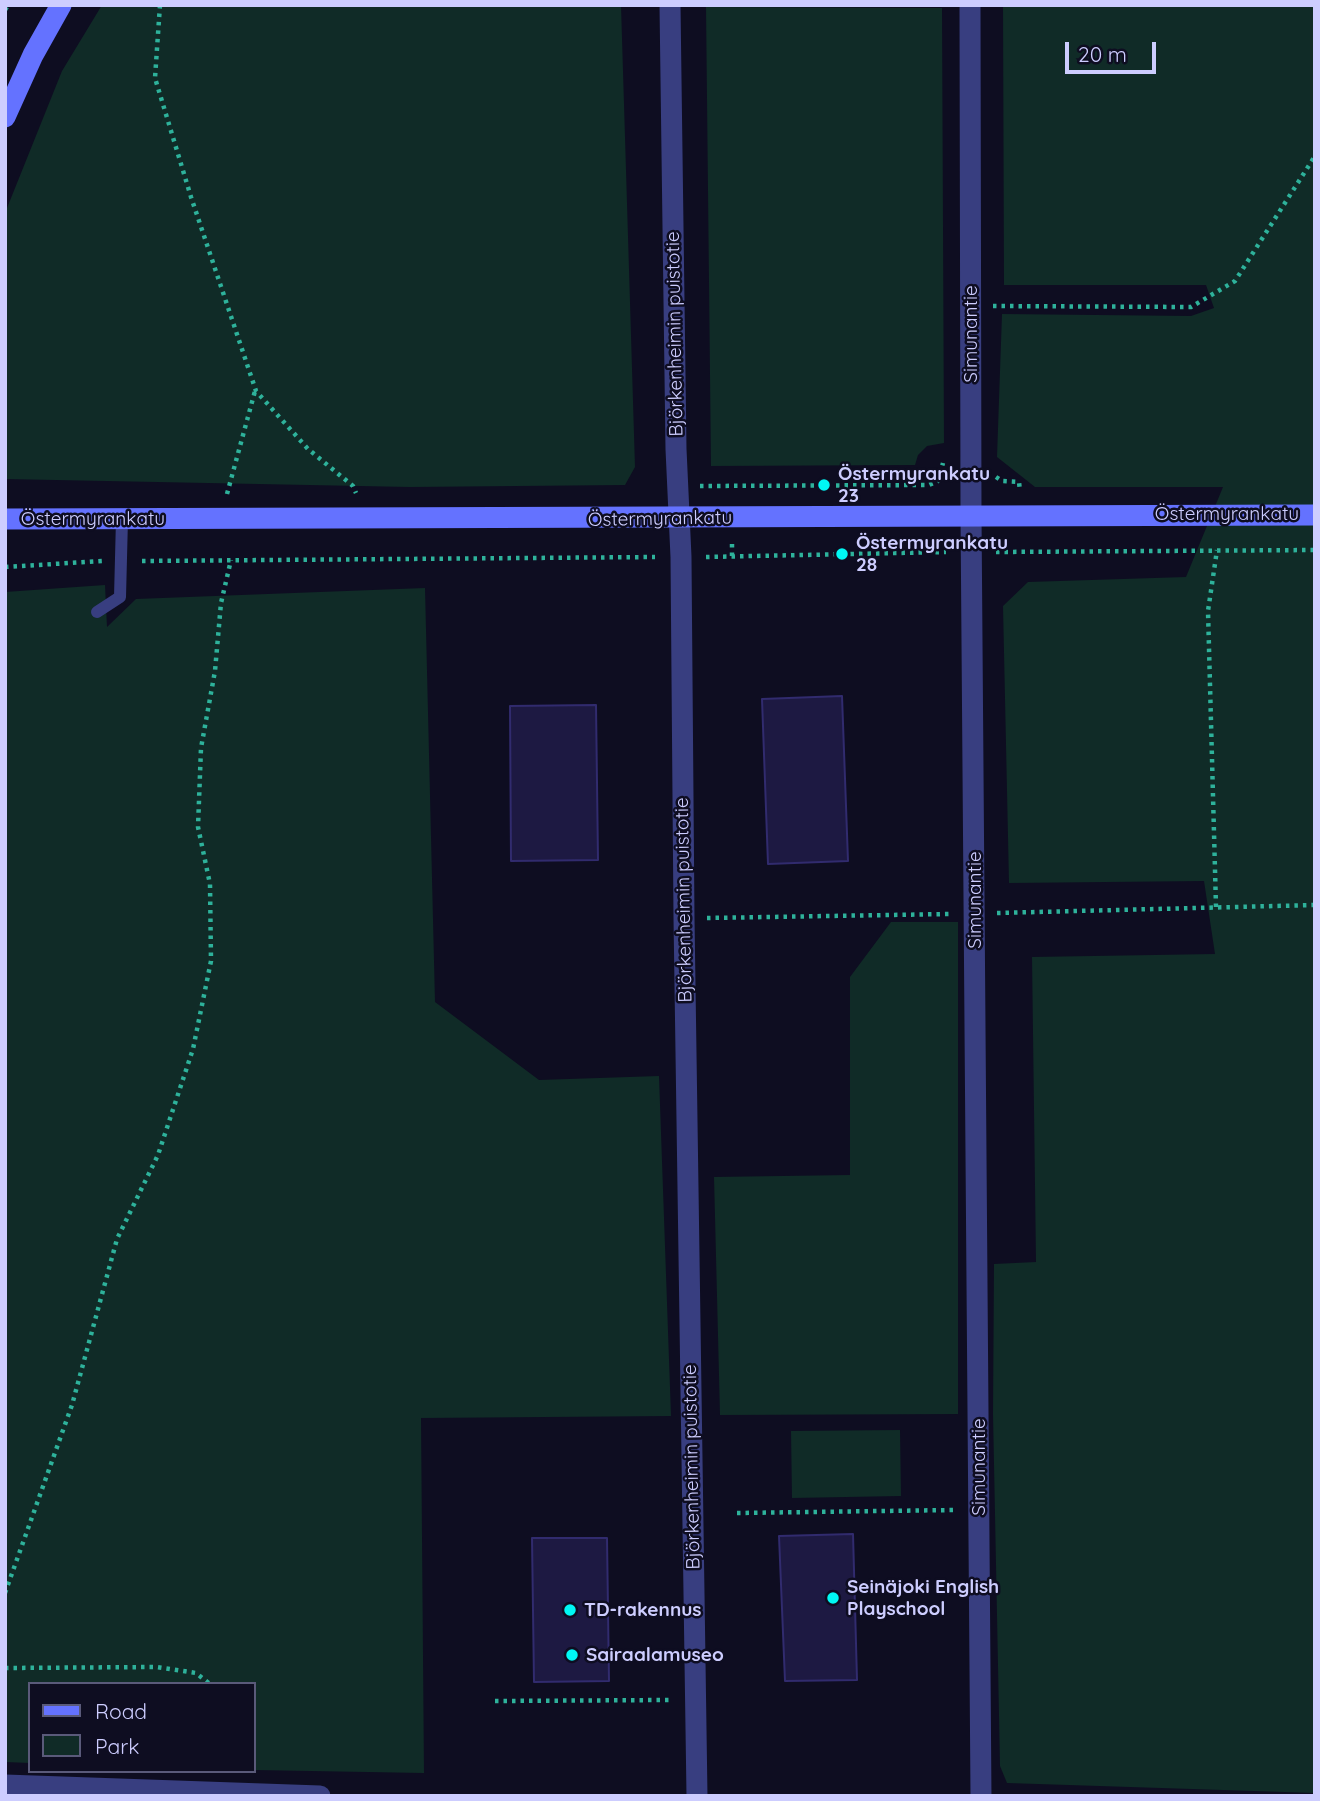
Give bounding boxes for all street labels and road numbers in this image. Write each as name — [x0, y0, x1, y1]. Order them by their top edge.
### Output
street label: Björkenheimin puistotie — [662, 231, 688, 437]
street label: Simunantie — [960, 285, 982, 383]
street label: Östermyrankatu — [1155, 503, 1299, 525]
street label: Östermyrankatu — [588, 506, 732, 532]
street label: Östermyrankatu — [21, 508, 165, 530]
street label: Björkenheimin puistotie — [671, 797, 697, 1003]
street label: Simunantie — [964, 851, 986, 949]
street label: Björkenheimin puistotie — [679, 1364, 705, 1570]
street label: Simunantie — [968, 1418, 990, 1516]

